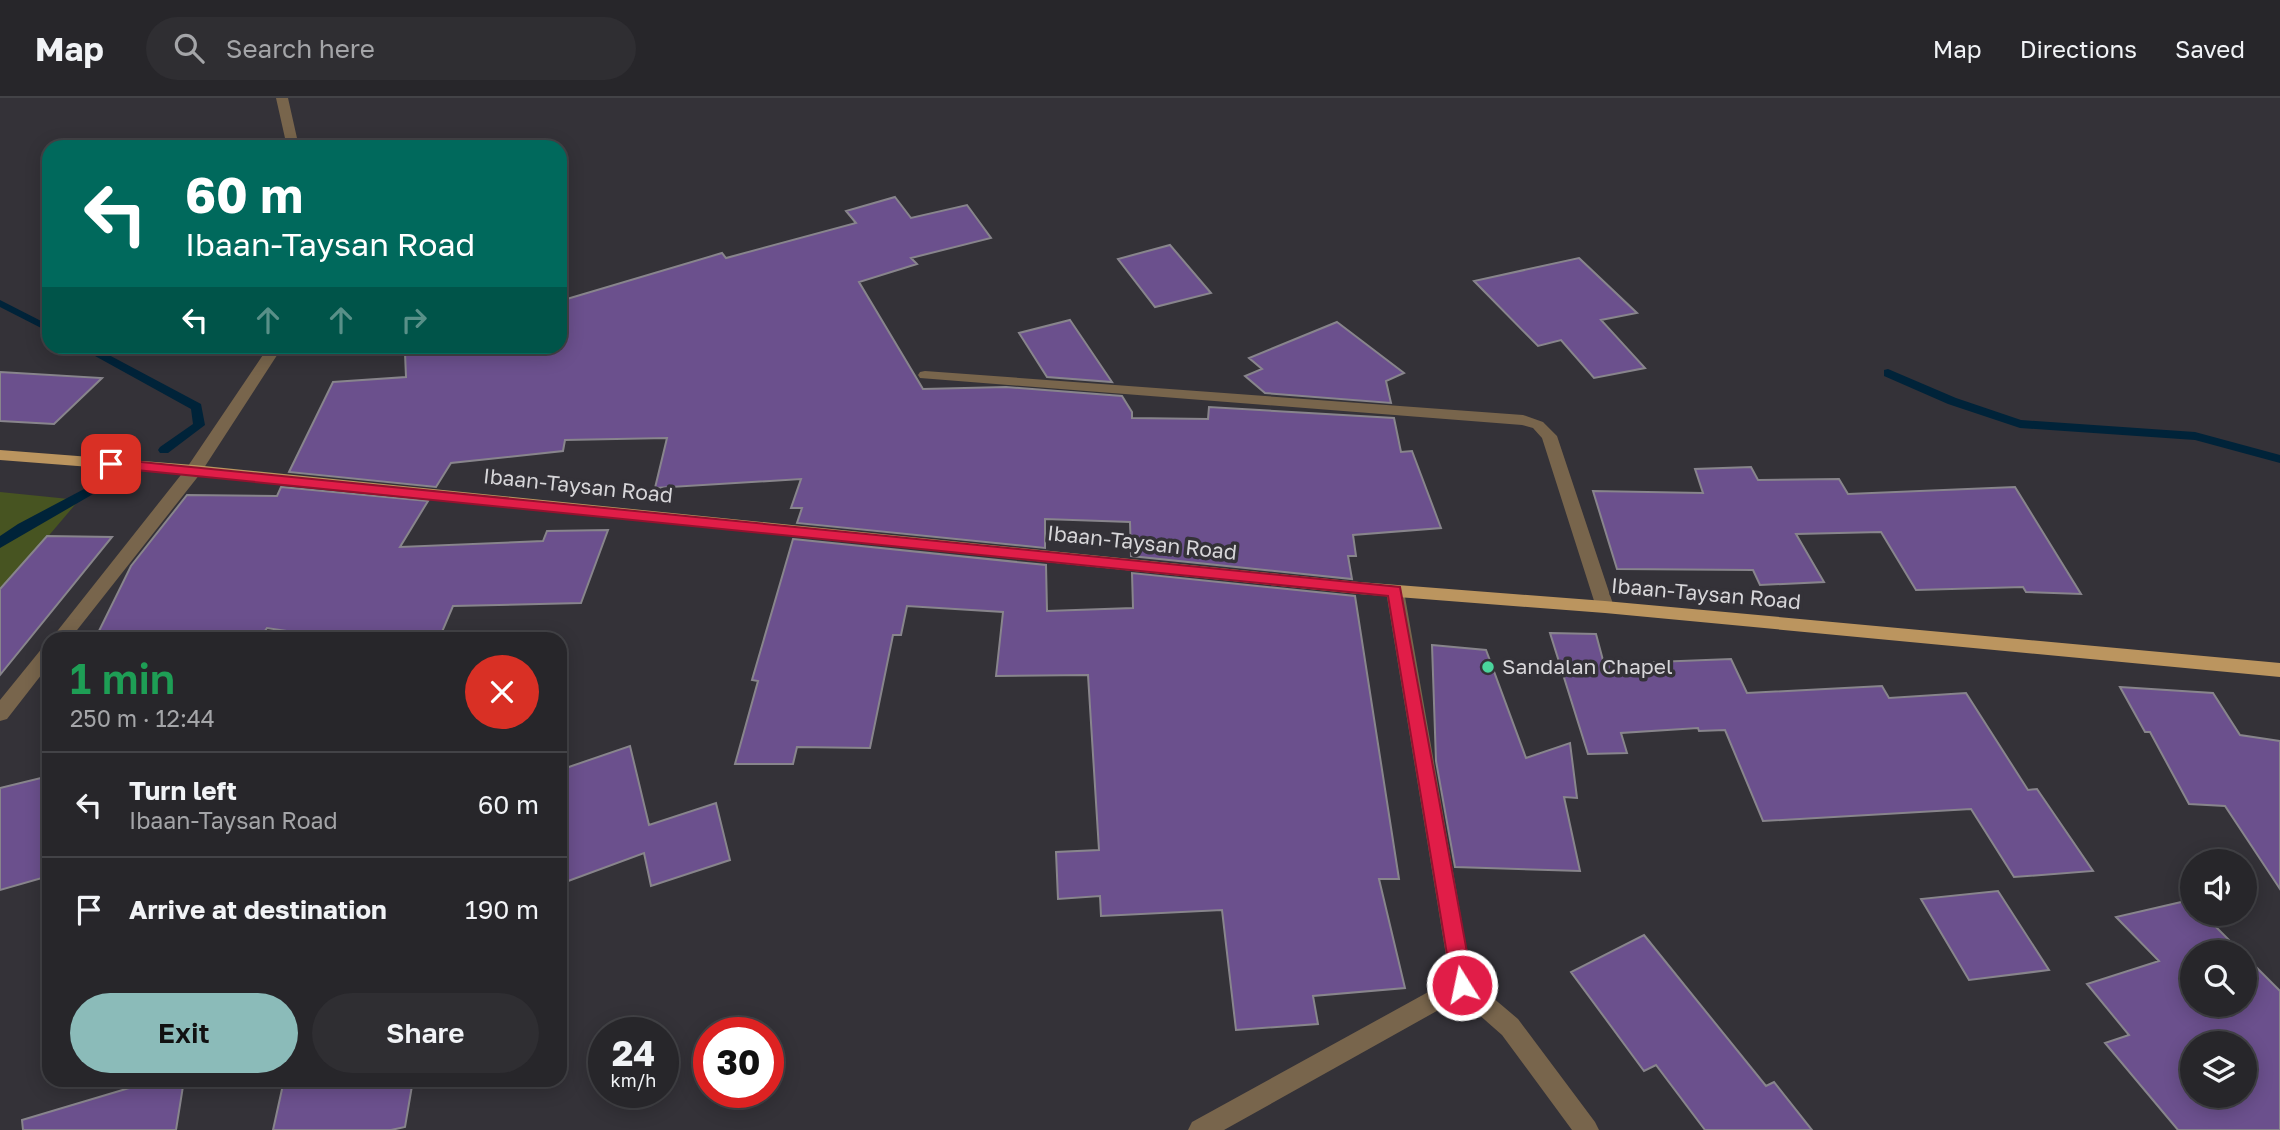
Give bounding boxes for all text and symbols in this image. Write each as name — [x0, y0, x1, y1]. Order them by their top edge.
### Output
search box — [146, 17, 636, 80]
text: Map — [35, 29, 104, 68]
icon: search — [170, 29, 208, 67]
text: Search here — [226, 33, 375, 64]
text: Map — [1933, 34, 1982, 63]
text: Directions — [2020, 34, 2137, 63]
text: Saved — [2175, 34, 2245, 63]
text: 60 m — [185, 165, 303, 224]
icon: left — [70, 168, 161, 259]
text: Ibaan-Taysan Road — [185, 225, 475, 263]
icon: left — [176, 301, 214, 339]
icon: ahead — [249, 301, 287, 339]
icon: ahead — [322, 301, 360, 339]
icon: right — [395, 301, 433, 339]
pin — [81, 434, 141, 494]
icon: arrive — [92, 445, 130, 483]
street label: Ibaan-Taysan Road — [482, 462, 674, 508]
street label: Ibaan-Taysan Road — [1046, 519, 1238, 565]
street label: Ibaan-Taysan Road — [1610, 572, 1802, 614]
text: 1 min — [70, 653, 175, 703]
place label: Sandalan Chapel — [1502, 653, 1673, 679]
button: close — [465, 655, 539, 729]
marker: Sandalan Chapel — [1480, 659, 1496, 675]
text: 250 m · 12:44 — [70, 704, 215, 732]
text: Turn left — [129, 775, 237, 806]
icon: left — [70, 786, 108, 824]
text: 60 m — [478, 789, 539, 820]
text: Ibaan-Taysan Road — [129, 806, 338, 834]
map controls — [2180, 849, 2257, 1108]
button: sound — [2180, 849, 2257, 926]
icon: arrive — [70, 891, 108, 929]
text: Arrive at destination — [129, 894, 387, 925]
text: 190 m — [465, 894, 539, 925]
button: search — [2180, 940, 2257, 1017]
position arrow — [1425, 948, 1499, 1022]
button: Exit — [70, 993, 298, 1073]
button: Share — [312, 993, 539, 1073]
speed limit sign: 30 — [693, 1017, 784, 1108]
button: layers — [2180, 1031, 2257, 1108]
text: 24 — [612, 1032, 655, 1074]
text: km/h — [611, 1069, 656, 1091]

